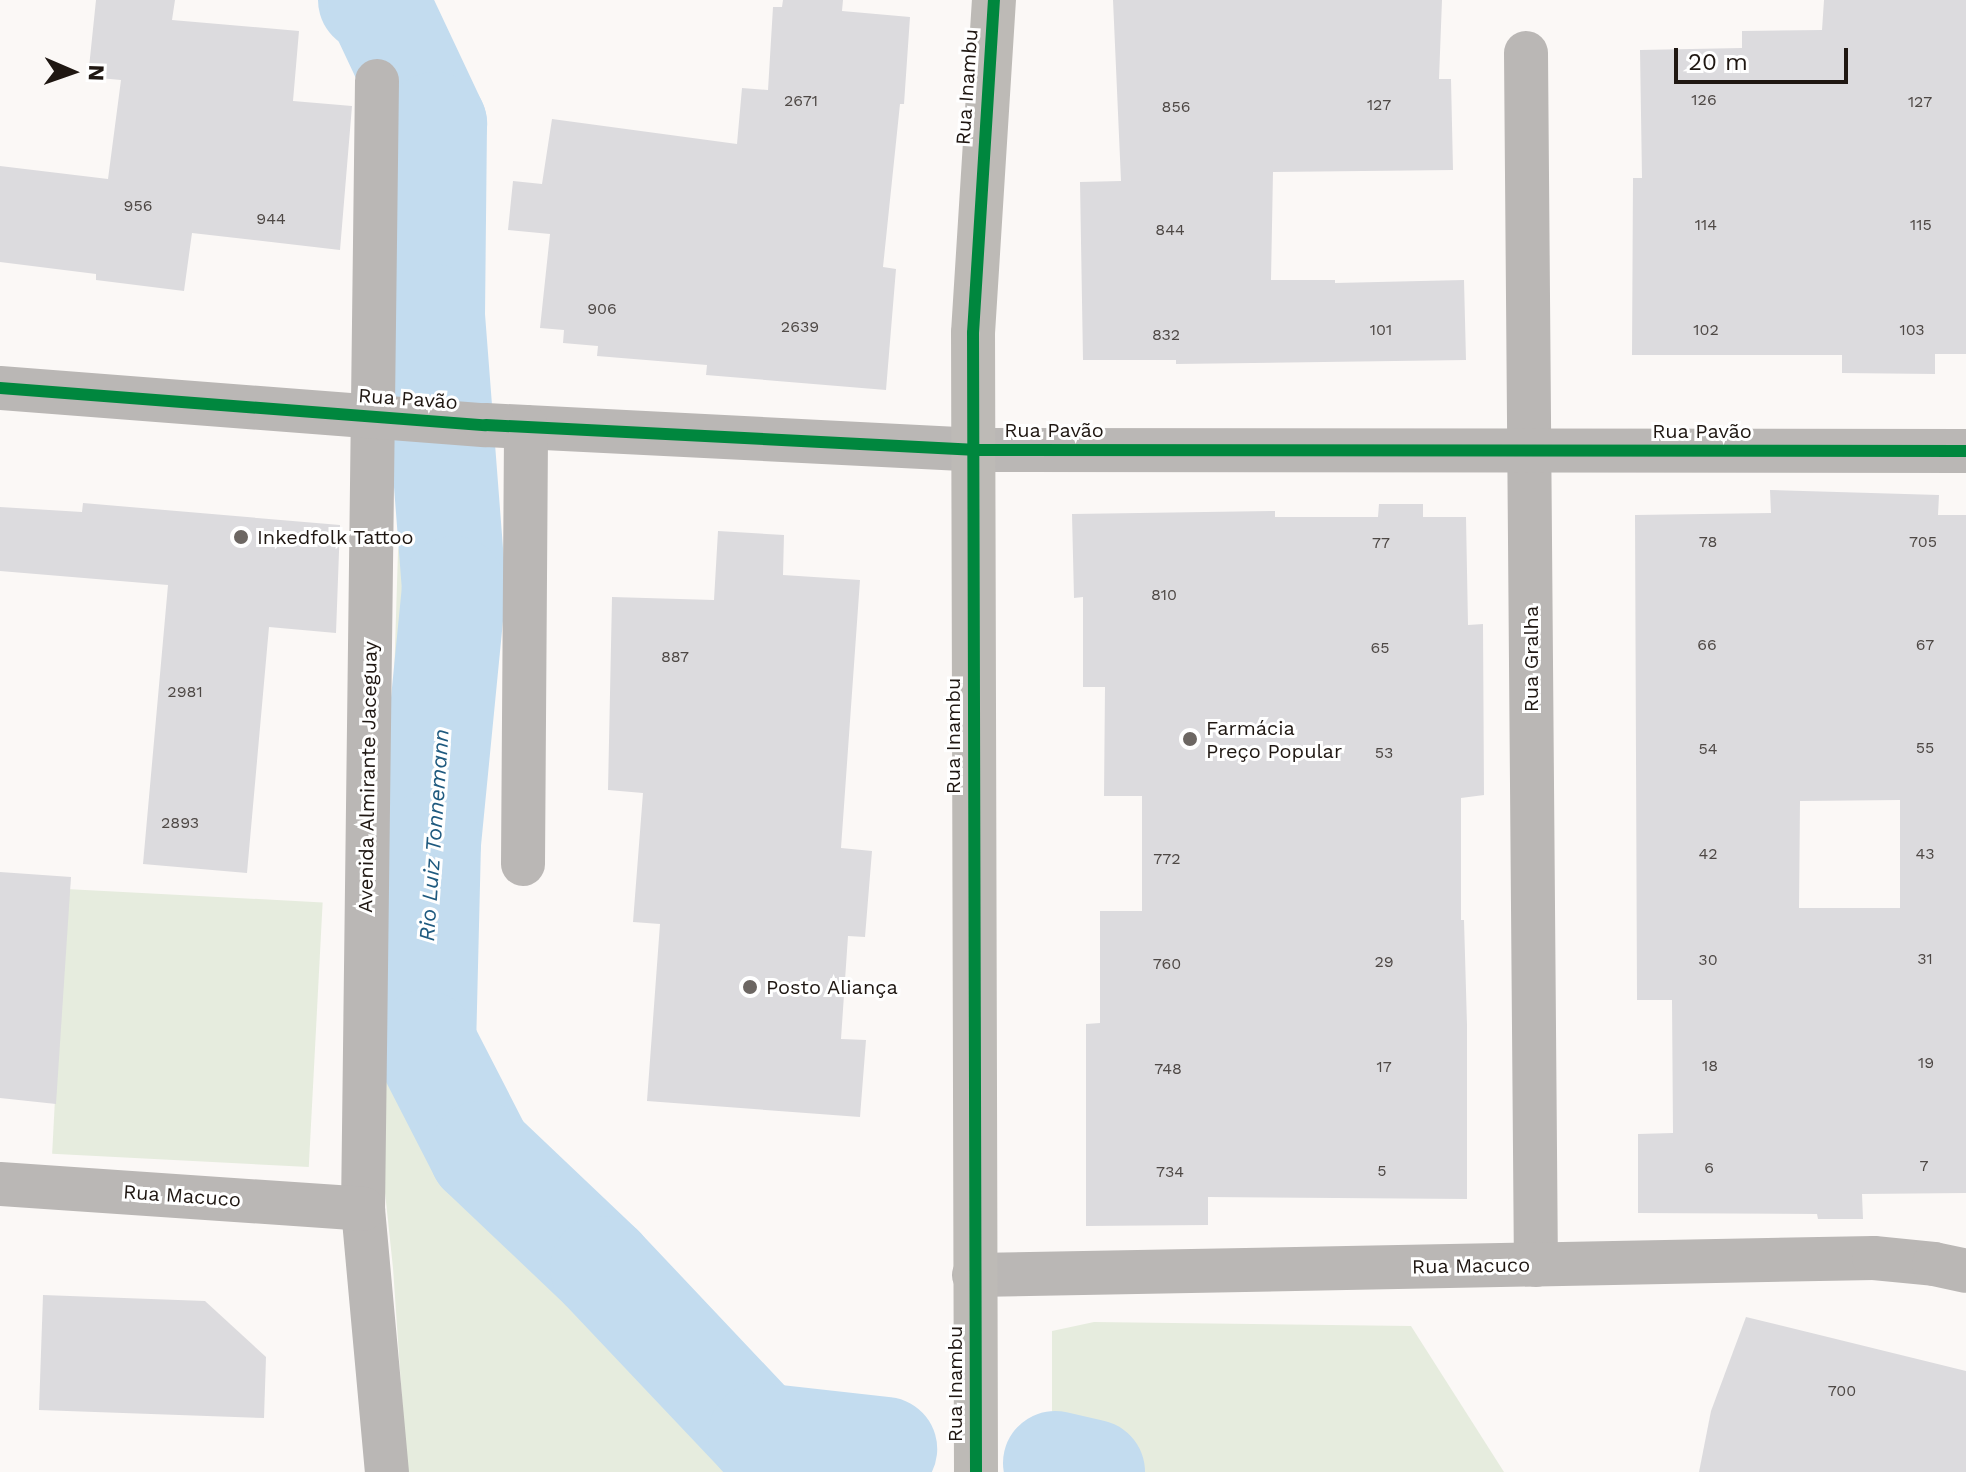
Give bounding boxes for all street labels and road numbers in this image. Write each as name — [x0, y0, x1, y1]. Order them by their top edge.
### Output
street label: Rua Inambu — [951, 28, 983, 146]
street label: Rua Pavão — [357, 384, 459, 414]
street label: Rua Pavão — [1004, 418, 1104, 442]
street label: Rua Pavão — [1652, 419, 1752, 443]
street label: Rua Gralha — [1519, 605, 1543, 713]
street label: Avenida Almirante Jaceguay — [354, 640, 382, 914]
street label: Rua Inambu — [941, 677, 965, 795]
street label: Rua Macuco — [122, 1180, 242, 1212]
street label: Rua Macuco — [1412, 1253, 1530, 1279]
street label: Rua Inambu — [943, 1325, 967, 1443]

